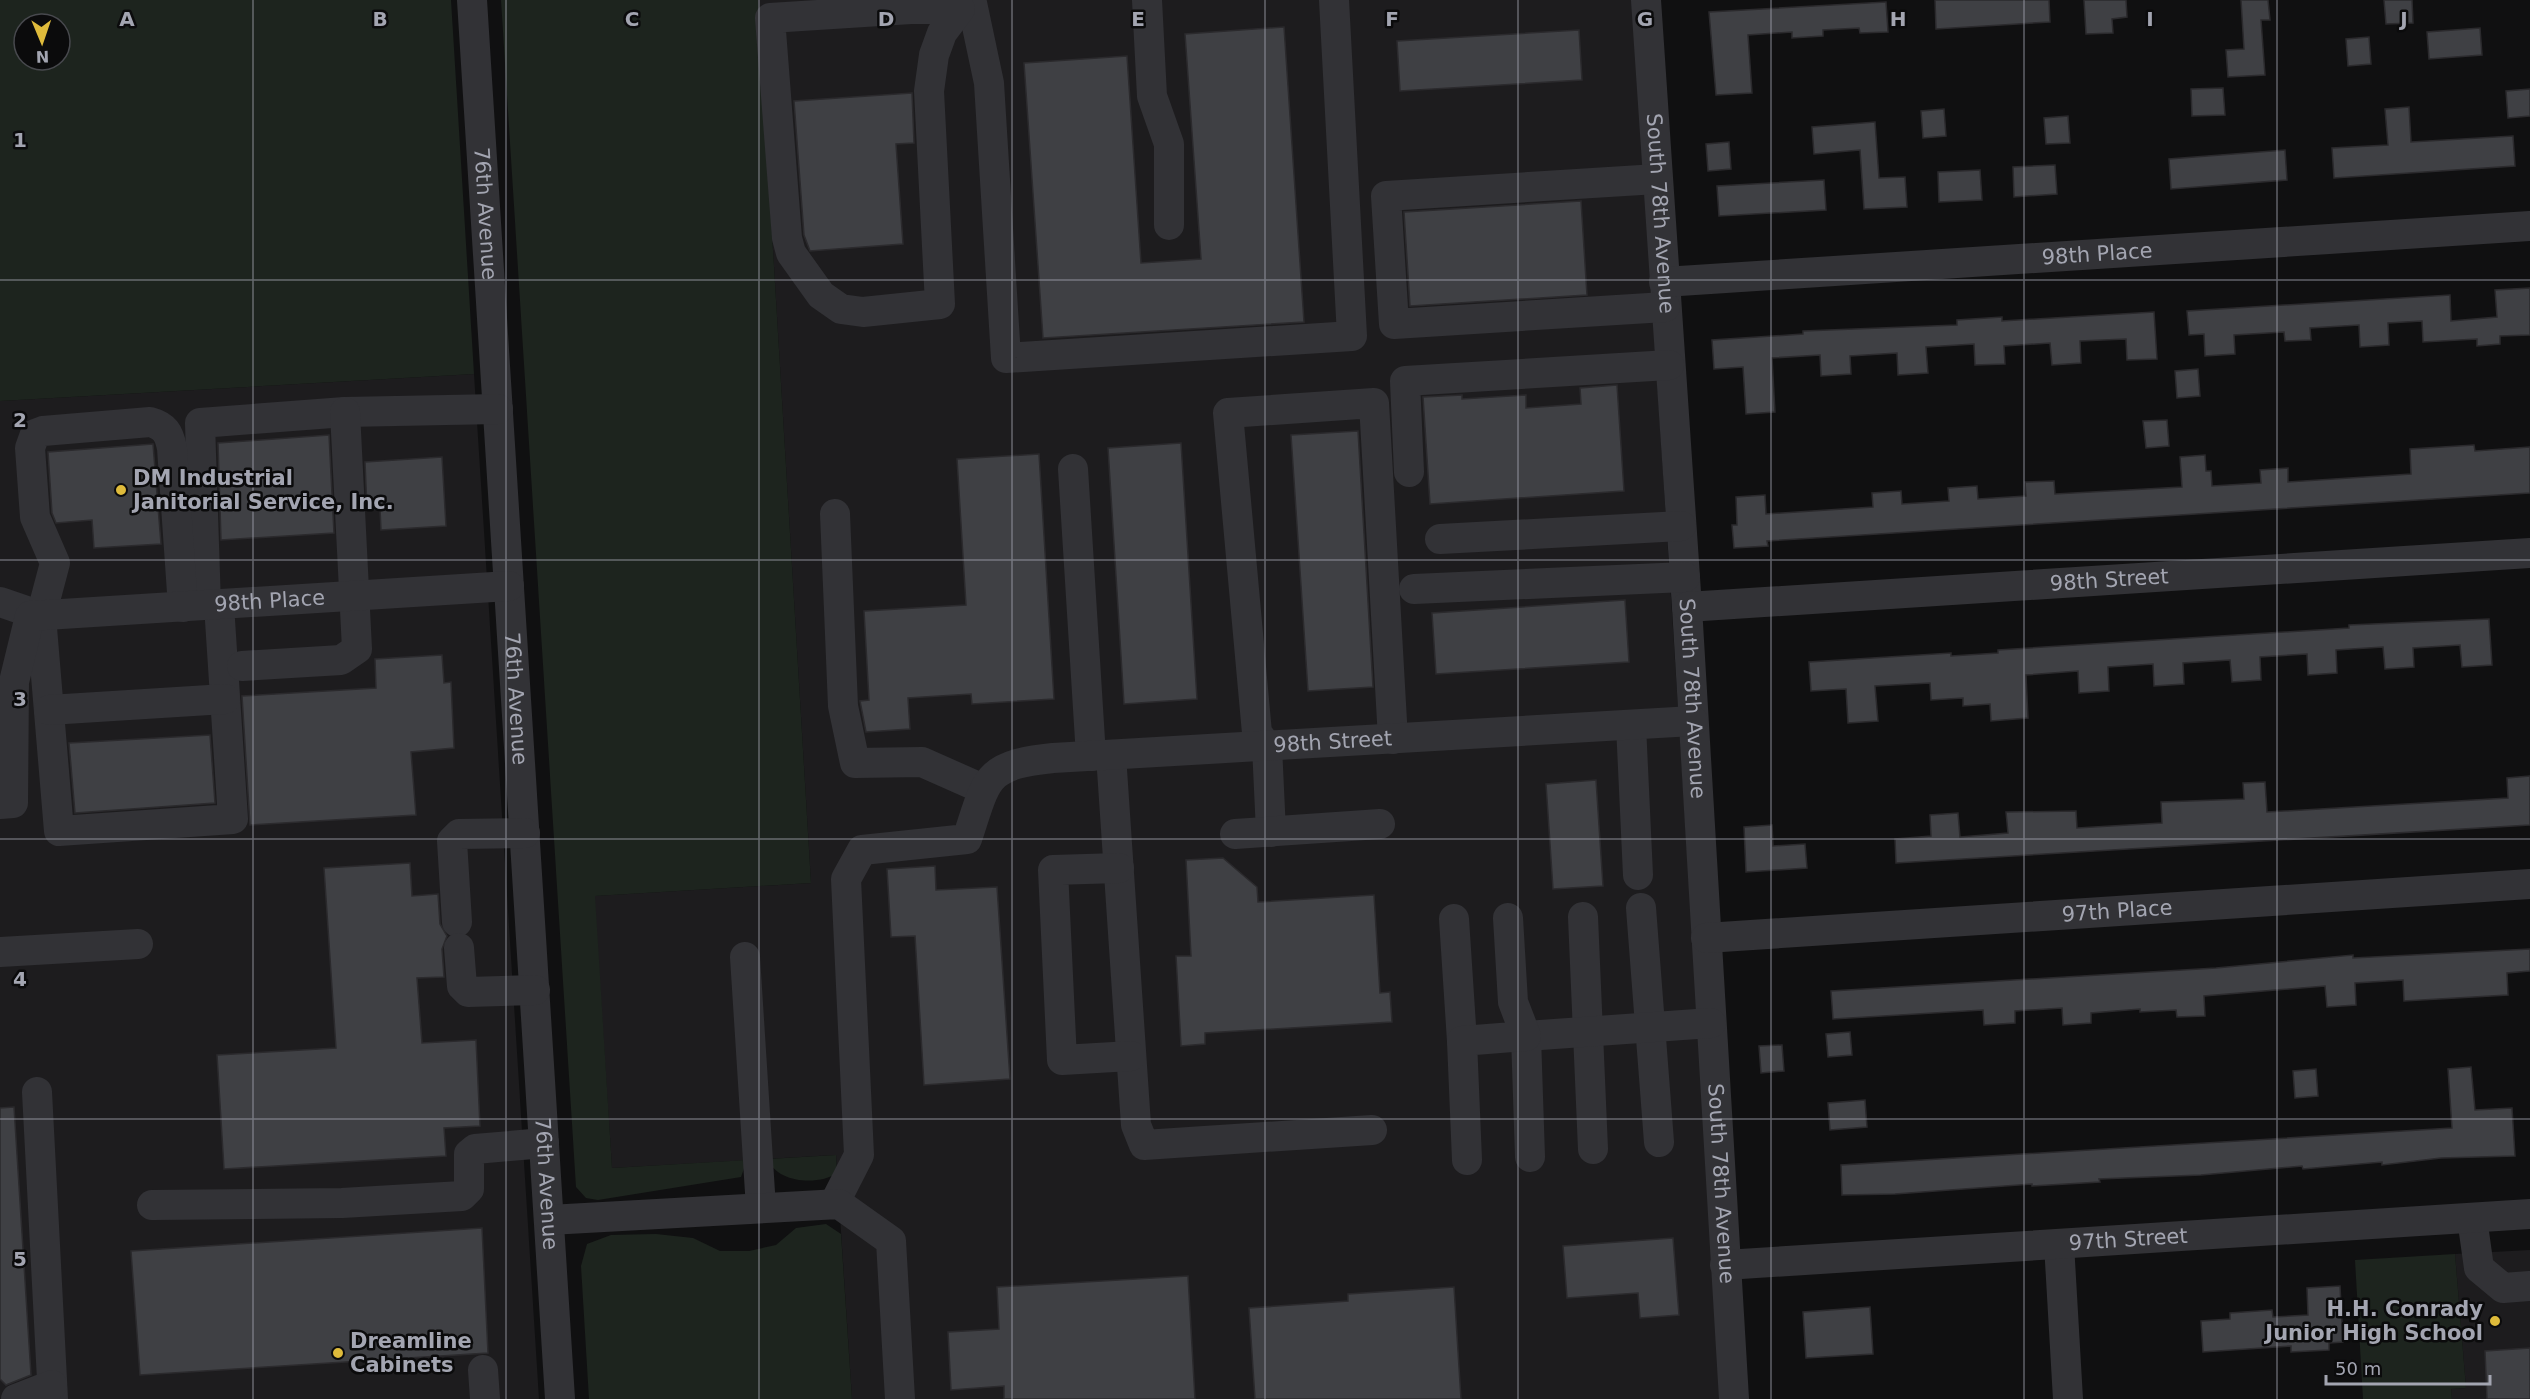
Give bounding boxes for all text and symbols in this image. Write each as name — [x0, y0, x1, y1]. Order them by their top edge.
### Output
text: A — [119, 7, 135, 31]
text: B — [372, 7, 388, 31]
text: C — [625, 7, 639, 31]
text: D — [878, 7, 894, 31]
text: E — [1131, 7, 1145, 31]
text: F — [1385, 7, 1399, 31]
text: G — [1637, 7, 1653, 31]
text: H — [1890, 7, 1906, 31]
text: I — [2146, 7, 2154, 31]
text: J — [2398, 7, 2408, 31]
north arrow — [12, 12, 72, 72]
text: N — [35, 47, 50, 66]
street label: South 78th Avenue — [1642, 113, 1679, 314]
text: 1 — [13, 128, 27, 152]
street label: 76th Avenue — [469, 146, 502, 281]
street label: 98th Place — [2041, 238, 2153, 270]
text: 2 — [13, 408, 27, 432]
place label: DM Industrial Janitorial Service, Inc. — [131, 466, 394, 514]
marker: DM Industrial Janitorial Service, Inc. — [114, 483, 128, 497]
street label: 98th Street — [2049, 564, 2169, 596]
street label: 98th Place — [214, 586, 326, 616]
street label: South 78th Avenue — [1674, 597, 1710, 799]
street label: 76th Avenue — [500, 631, 532, 766]
text: 3 — [13, 687, 27, 711]
street label: 98th Street — [1273, 726, 1393, 757]
street label: 97th Place — [2061, 895, 2173, 927]
text: 4 — [13, 967, 27, 991]
street label: South 78th Avenue — [1703, 1083, 1739, 1285]
street label: 76th Avenue — [530, 1117, 563, 1251]
street label: 97th Street — [2068, 1224, 2188, 1255]
text: 5 — [13, 1247, 27, 1271]
place label: H.H. Conrady Junior High School — [2263, 1297, 2483, 1345]
marker: H.H. Conrady Junior High School — [2488, 1314, 2502, 1328]
place label: Dreamline Cabinets — [350, 1329, 472, 1377]
marker: Dreamline Cabinets — [331, 1346, 345, 1360]
scale bar — [2326, 1348, 2490, 1386]
text: 50 m — [2335, 1358, 2381, 1379]

